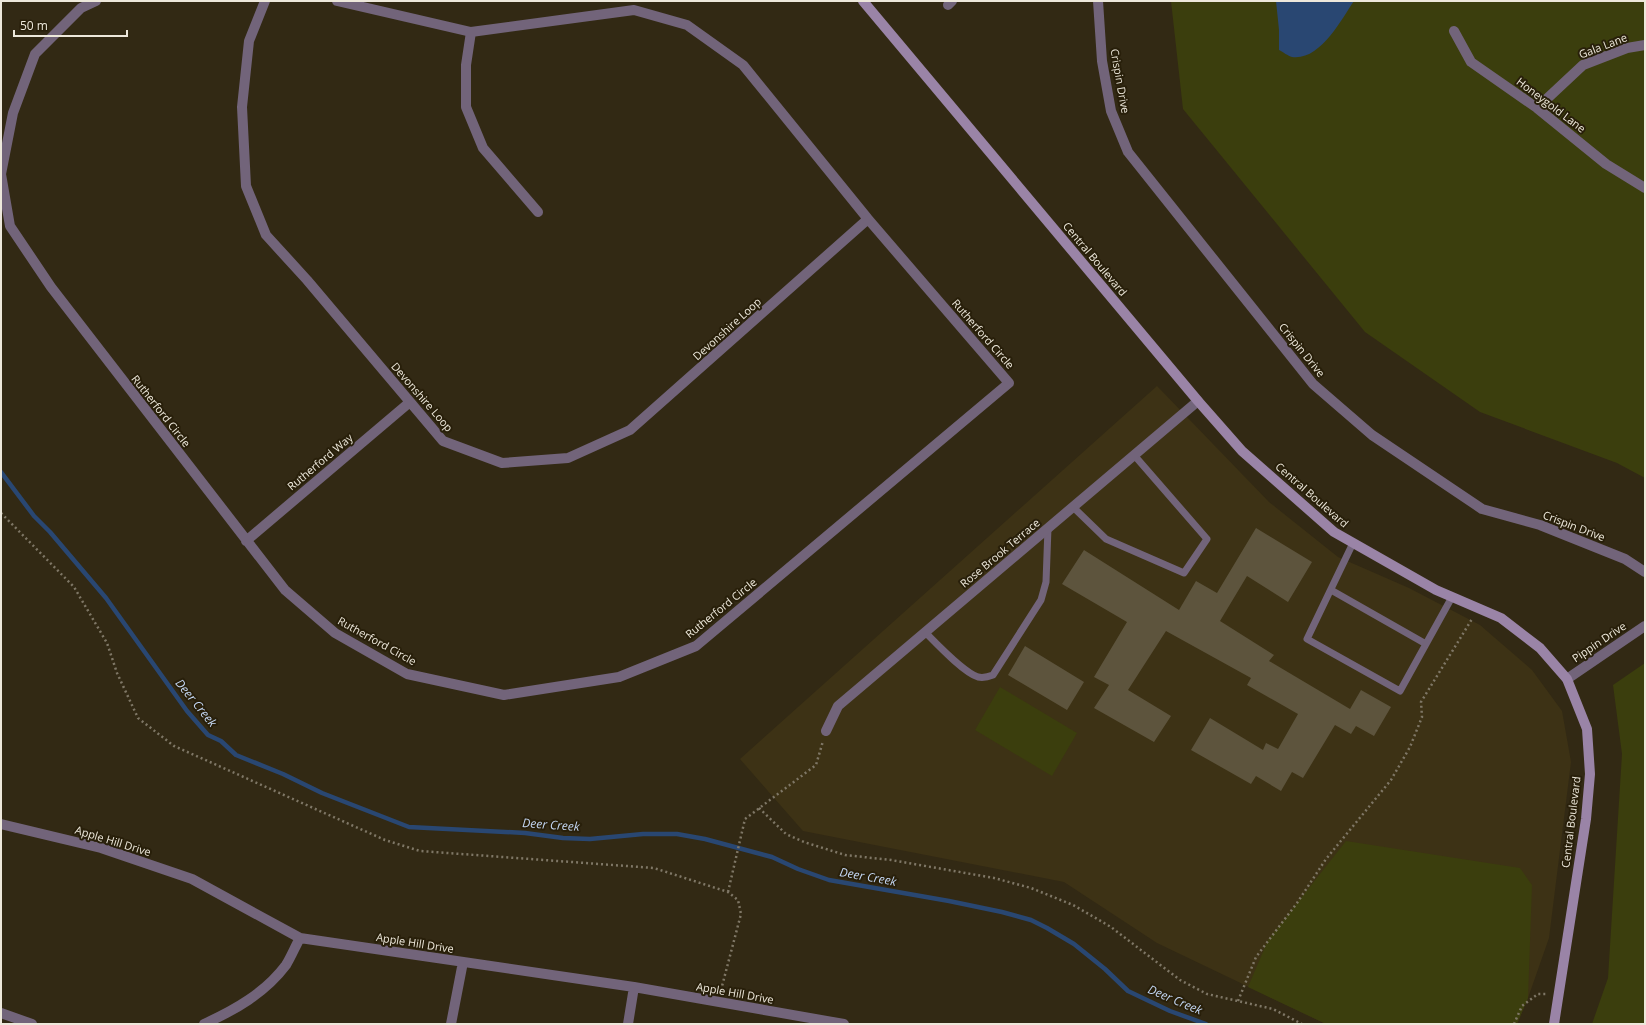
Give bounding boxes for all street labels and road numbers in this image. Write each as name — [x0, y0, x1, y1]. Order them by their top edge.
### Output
street label: Gala Lane — [1576, 29, 1629, 62]
street label: Crispin Drive — [1107, 47, 1134, 114]
street label: Honeygold Lane — [1514, 74, 1589, 136]
street label: Central Boulevard — [1060, 219, 1131, 299]
street label: Devonshire Loop — [689, 294, 764, 363]
street label: Rutherford Circle — [949, 296, 1018, 372]
street label: Crispin Drive — [1276, 320, 1329, 380]
street label: Devonshire Loop — [388, 359, 457, 435]
street label: Rutherford Circle — [128, 372, 194, 450]
street label: Rutherford Way — [284, 430, 356, 493]
street label: Central Boulevard — [1273, 459, 1352, 531]
street label: Crispin Drive — [1541, 507, 1607, 544]
street label: Rose Brook Terrace — [957, 515, 1043, 590]
street label: Rutherford Circle — [682, 574, 759, 641]
street label: Rutherford Circle — [335, 613, 419, 668]
street label: Pippin Drive — [1569, 618, 1629, 665]
street label: Central Boulevard — [1557, 775, 1584, 869]
street label: Apple Hill Drive — [73, 822, 153, 859]
street label: Apple Hill Drive — [375, 929, 455, 956]
street label: Apple Hill Drive — [695, 978, 775, 1007]

